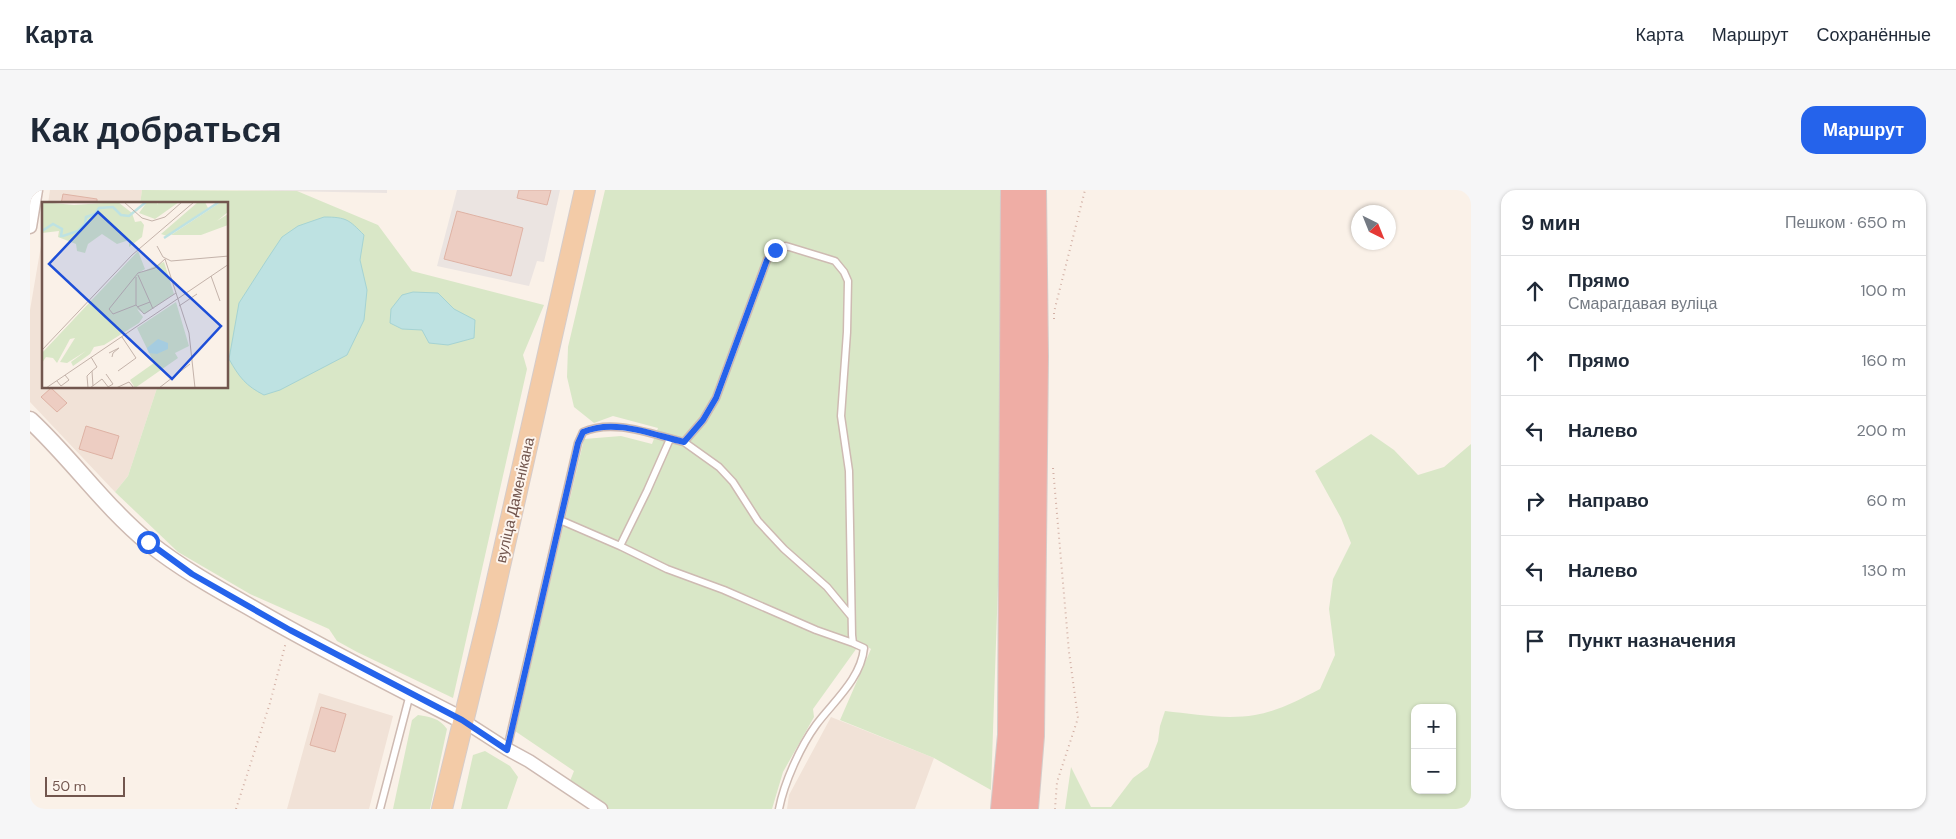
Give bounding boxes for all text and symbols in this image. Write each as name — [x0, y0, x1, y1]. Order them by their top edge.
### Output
text: Карта — [25, 19, 93, 50]
text: Карта — [1636, 23, 1684, 47]
text: Маршрут — [1712, 23, 1788, 47]
text: Сохранённые — [1816, 23, 1931, 47]
button: Маршрут — [1801, 106, 1926, 154]
text: Как добраться — [30, 107, 282, 153]
inset map — [42, 202, 229, 389]
north arrow — [1351, 205, 1396, 250]
text: 9 мин — [1521, 209, 1580, 237]
text: Пешком · 650 m — [1785, 212, 1906, 233]
route end — [764, 239, 787, 262]
text: Прямо — [1568, 268, 1630, 293]
icon: ahead — [1521, 277, 1549, 305]
text: 100 m — [1861, 280, 1906, 301]
text: Смарагдавая вуліца — [1568, 293, 1718, 314]
icon: ahead — [1521, 347, 1549, 375]
text: Прямо — [1568, 348, 1630, 373]
text: 160 m — [1862, 350, 1906, 371]
icon: left — [1521, 417, 1549, 445]
text: Налево — [1568, 418, 1638, 443]
text: 200 m — [1857, 420, 1906, 441]
street label: вуліца Даменікана — [491, 435, 539, 565]
icon: right — [1521, 487, 1549, 515]
text: Направо — [1568, 488, 1649, 513]
text: 60 m — [1866, 490, 1906, 511]
route start — [137, 531, 160, 554]
icon: left — [1521, 557, 1549, 585]
text: Налево — [1568, 558, 1638, 583]
text: 130 m — [1862, 560, 1906, 581]
icon: arrive — [1521, 627, 1549, 655]
text: Пункт назначения — [1568, 628, 1736, 653]
map controls — [1411, 704, 1456, 794]
button: + — [1411, 704, 1456, 749]
button: − — [1411, 749, 1456, 794]
scale bar — [45, 774, 125, 797]
text: 50 m — [52, 777, 86, 795]

